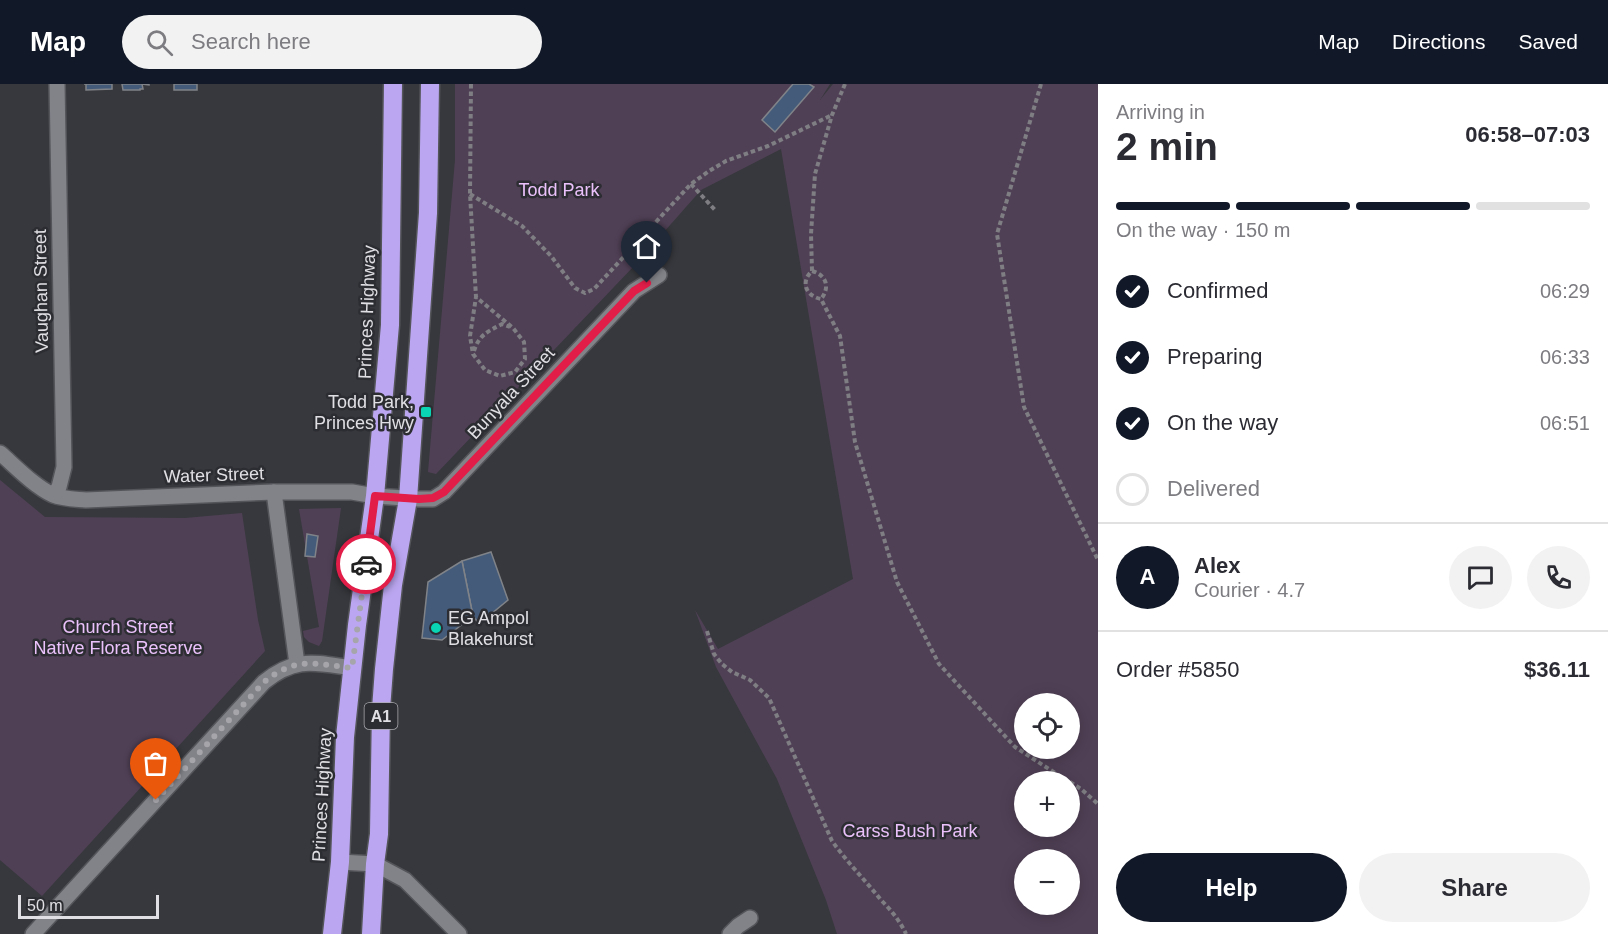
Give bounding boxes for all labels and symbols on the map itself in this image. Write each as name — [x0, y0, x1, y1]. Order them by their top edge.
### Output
park label: Todd Park — [518, 180, 601, 200]
pin — [621, 221, 672, 283]
street label: Vaughan Street — [30, 229, 52, 353]
street label: Princes Highway — [355, 245, 379, 379]
street label: Bunyala Street — [463, 343, 559, 443]
place label: Todd Park, Princes Hwy — [314, 392, 414, 433]
marker: Todd Park, Princes Hwy — [419, 405, 433, 419]
street label: Water Street — [163, 463, 265, 487]
courier — [336, 534, 396, 594]
place label: EG Ampol Blakehurst — [448, 608, 533, 649]
park label: Church Street Native Flora Reserve — [33, 617, 203, 658]
marker: EG Ampol Blakehurst — [429, 621, 443, 635]
road number: A1 — [364, 703, 398, 729]
street label: Princes Highway — [309, 728, 335, 862]
pin — [130, 738, 181, 800]
park label: Carss Bush Park — [842, 821, 979, 841]
scale bar — [18, 892, 159, 920]

